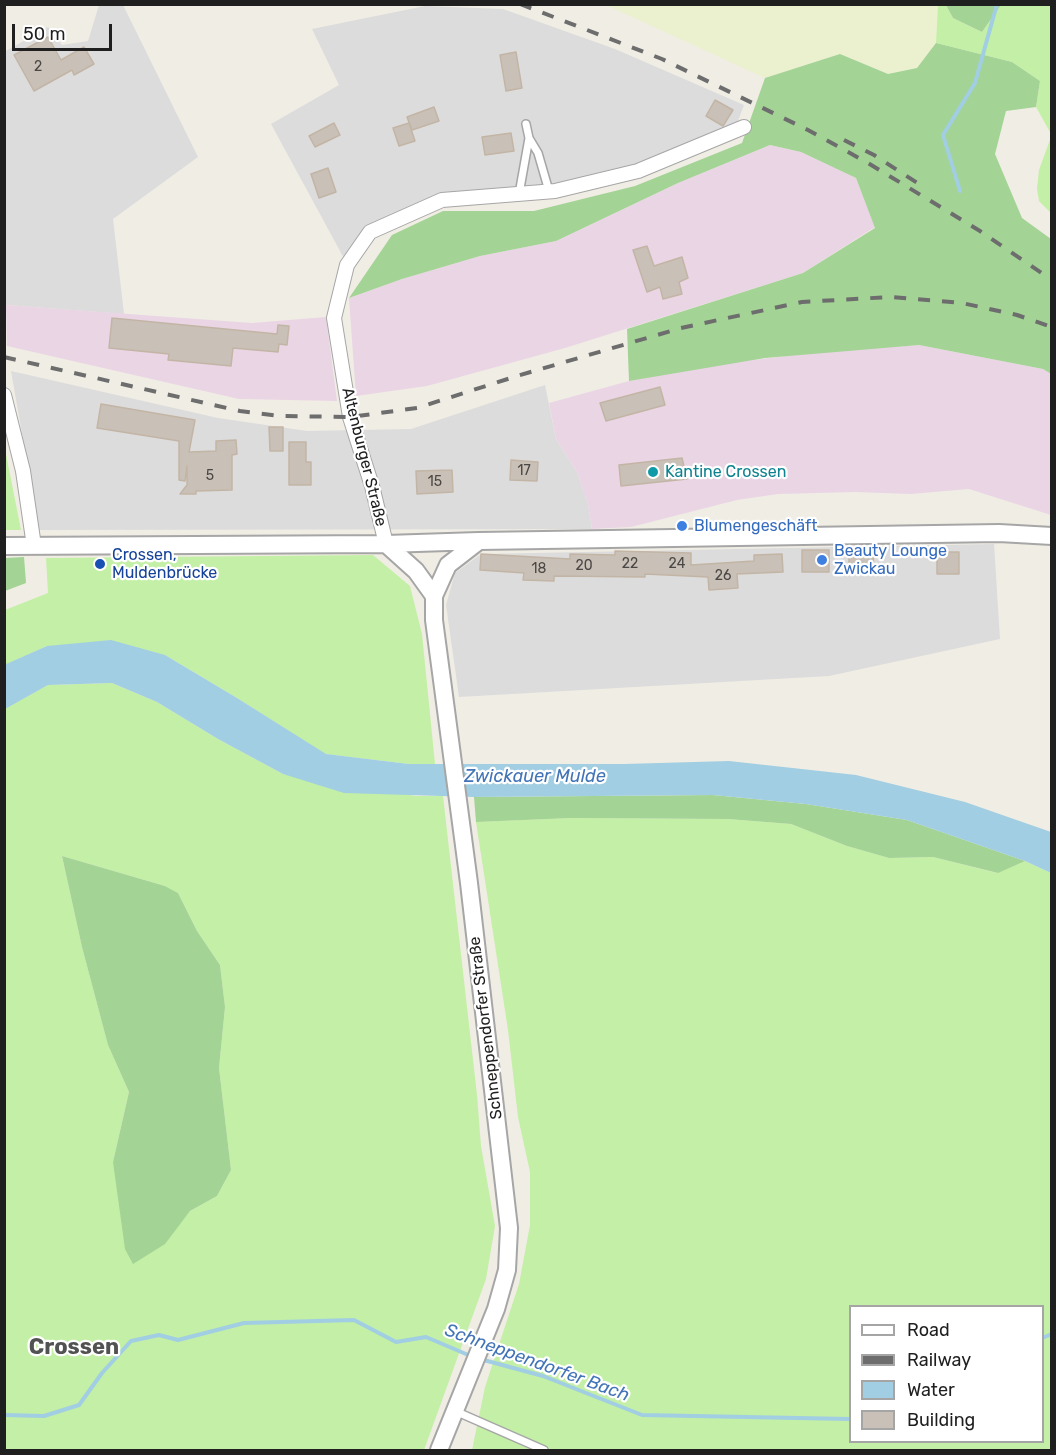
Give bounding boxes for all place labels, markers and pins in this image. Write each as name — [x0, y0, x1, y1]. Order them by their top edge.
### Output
place label: Kantine Crossen — [665, 462, 786, 482]
marker: Kantine Crossen — [646, 465, 660, 479]
place label: Blumengeschäft — [694, 516, 818, 536]
marker: Blumengeschäft — [675, 519, 689, 533]
place label: Beauty Lounge Zwickau — [834, 541, 947, 579]
place label: Crossen, Muldenbrücke — [112, 545, 217, 583]
marker: Beauty Lounge Zwickau — [815, 553, 829, 567]
marker: Crossen, Muldenbrücke — [93, 557, 107, 571]

